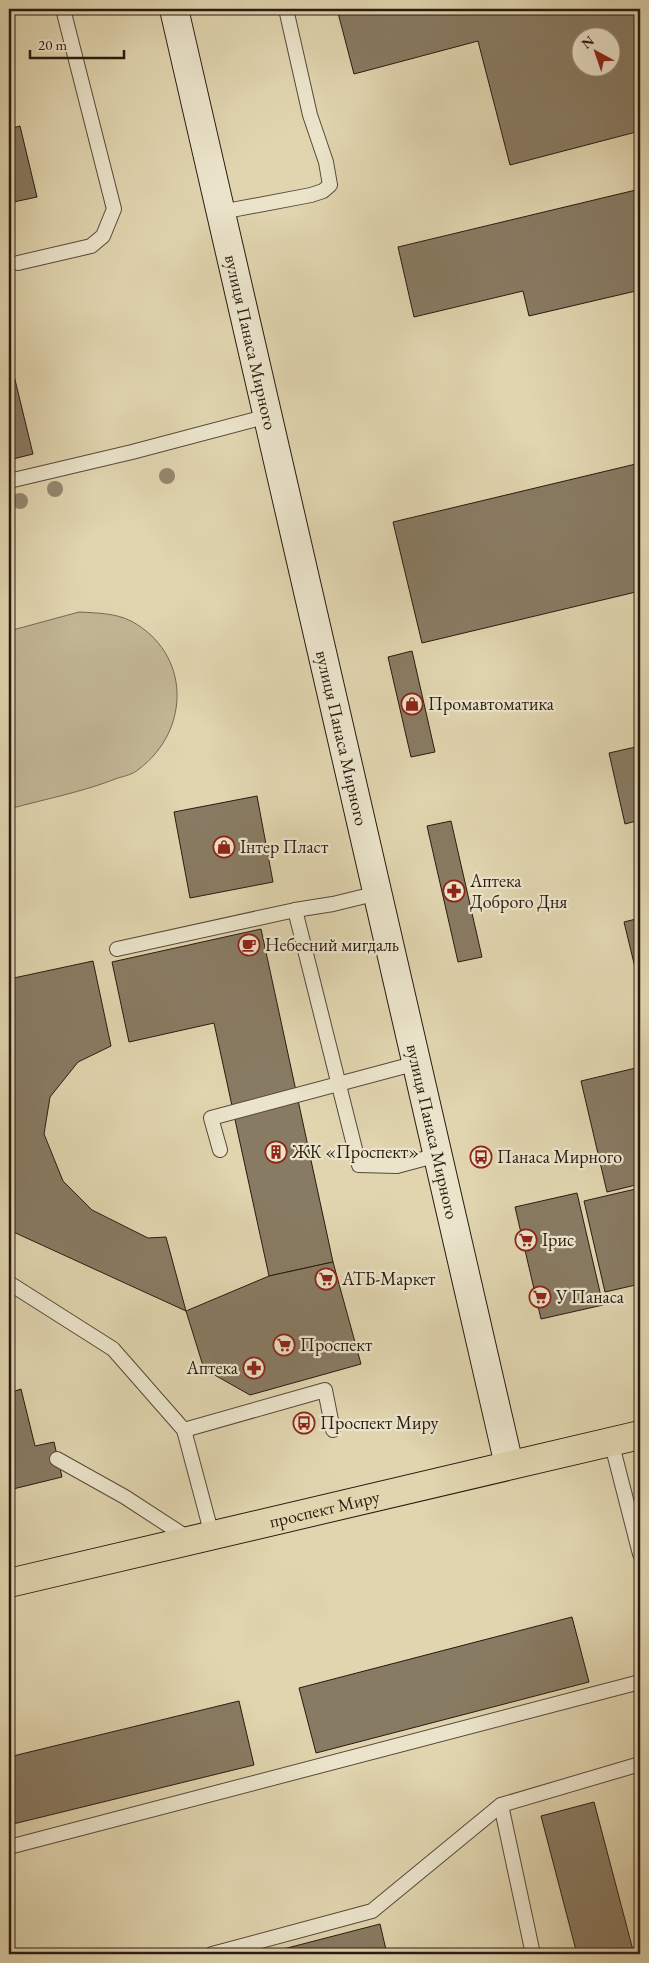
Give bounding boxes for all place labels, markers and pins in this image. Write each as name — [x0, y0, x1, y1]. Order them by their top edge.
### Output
shop icon: Промавтоматика — [400, 692, 424, 716]
place label: Промавтоматика — [428, 692, 555, 715]
shop icon: Інтер Пласт — [212, 835, 236, 859]
place label: Інтер Пласт — [240, 835, 329, 858]
place label: Аптека Доброго Дня — [469, 869, 567, 913]
pharmacy icon: Аптека Доброго Дня — [442, 879, 466, 903]
cafe icon: Небесний мигдаль — [237, 933, 261, 957]
place label: Небесний мигдаль — [265, 933, 399, 956]
building icon: ЖК «Проспект» — [264, 1140, 288, 1164]
place label: ЖК «Проспект» — [291, 1140, 419, 1163]
bus stop icon: Панаса Мирного — [469, 1145, 493, 1169]
place label: Панаса Мирного — [497, 1145, 622, 1168]
supermarket icon: Ірис — [514, 1228, 538, 1252]
place label: Ірис — [542, 1228, 574, 1251]
supermarket icon: АТБ-Маркет — [314, 1267, 338, 1291]
place label: АТБ-Маркет — [341, 1267, 436, 1290]
supermarket icon: У Панаса — [528, 1285, 552, 1309]
place label: У Панаса — [555, 1285, 625, 1308]
supermarket icon: Проспект — [272, 1333, 296, 1357]
place label: Проспект — [300, 1333, 373, 1356]
place label: Аптека — [186, 1356, 239, 1379]
pharmacy icon: Аптека — [242, 1356, 266, 1380]
bus stop icon: Проспект Миру — [292, 1411, 316, 1435]
place label: Проспект Миру — [320, 1411, 438, 1434]

